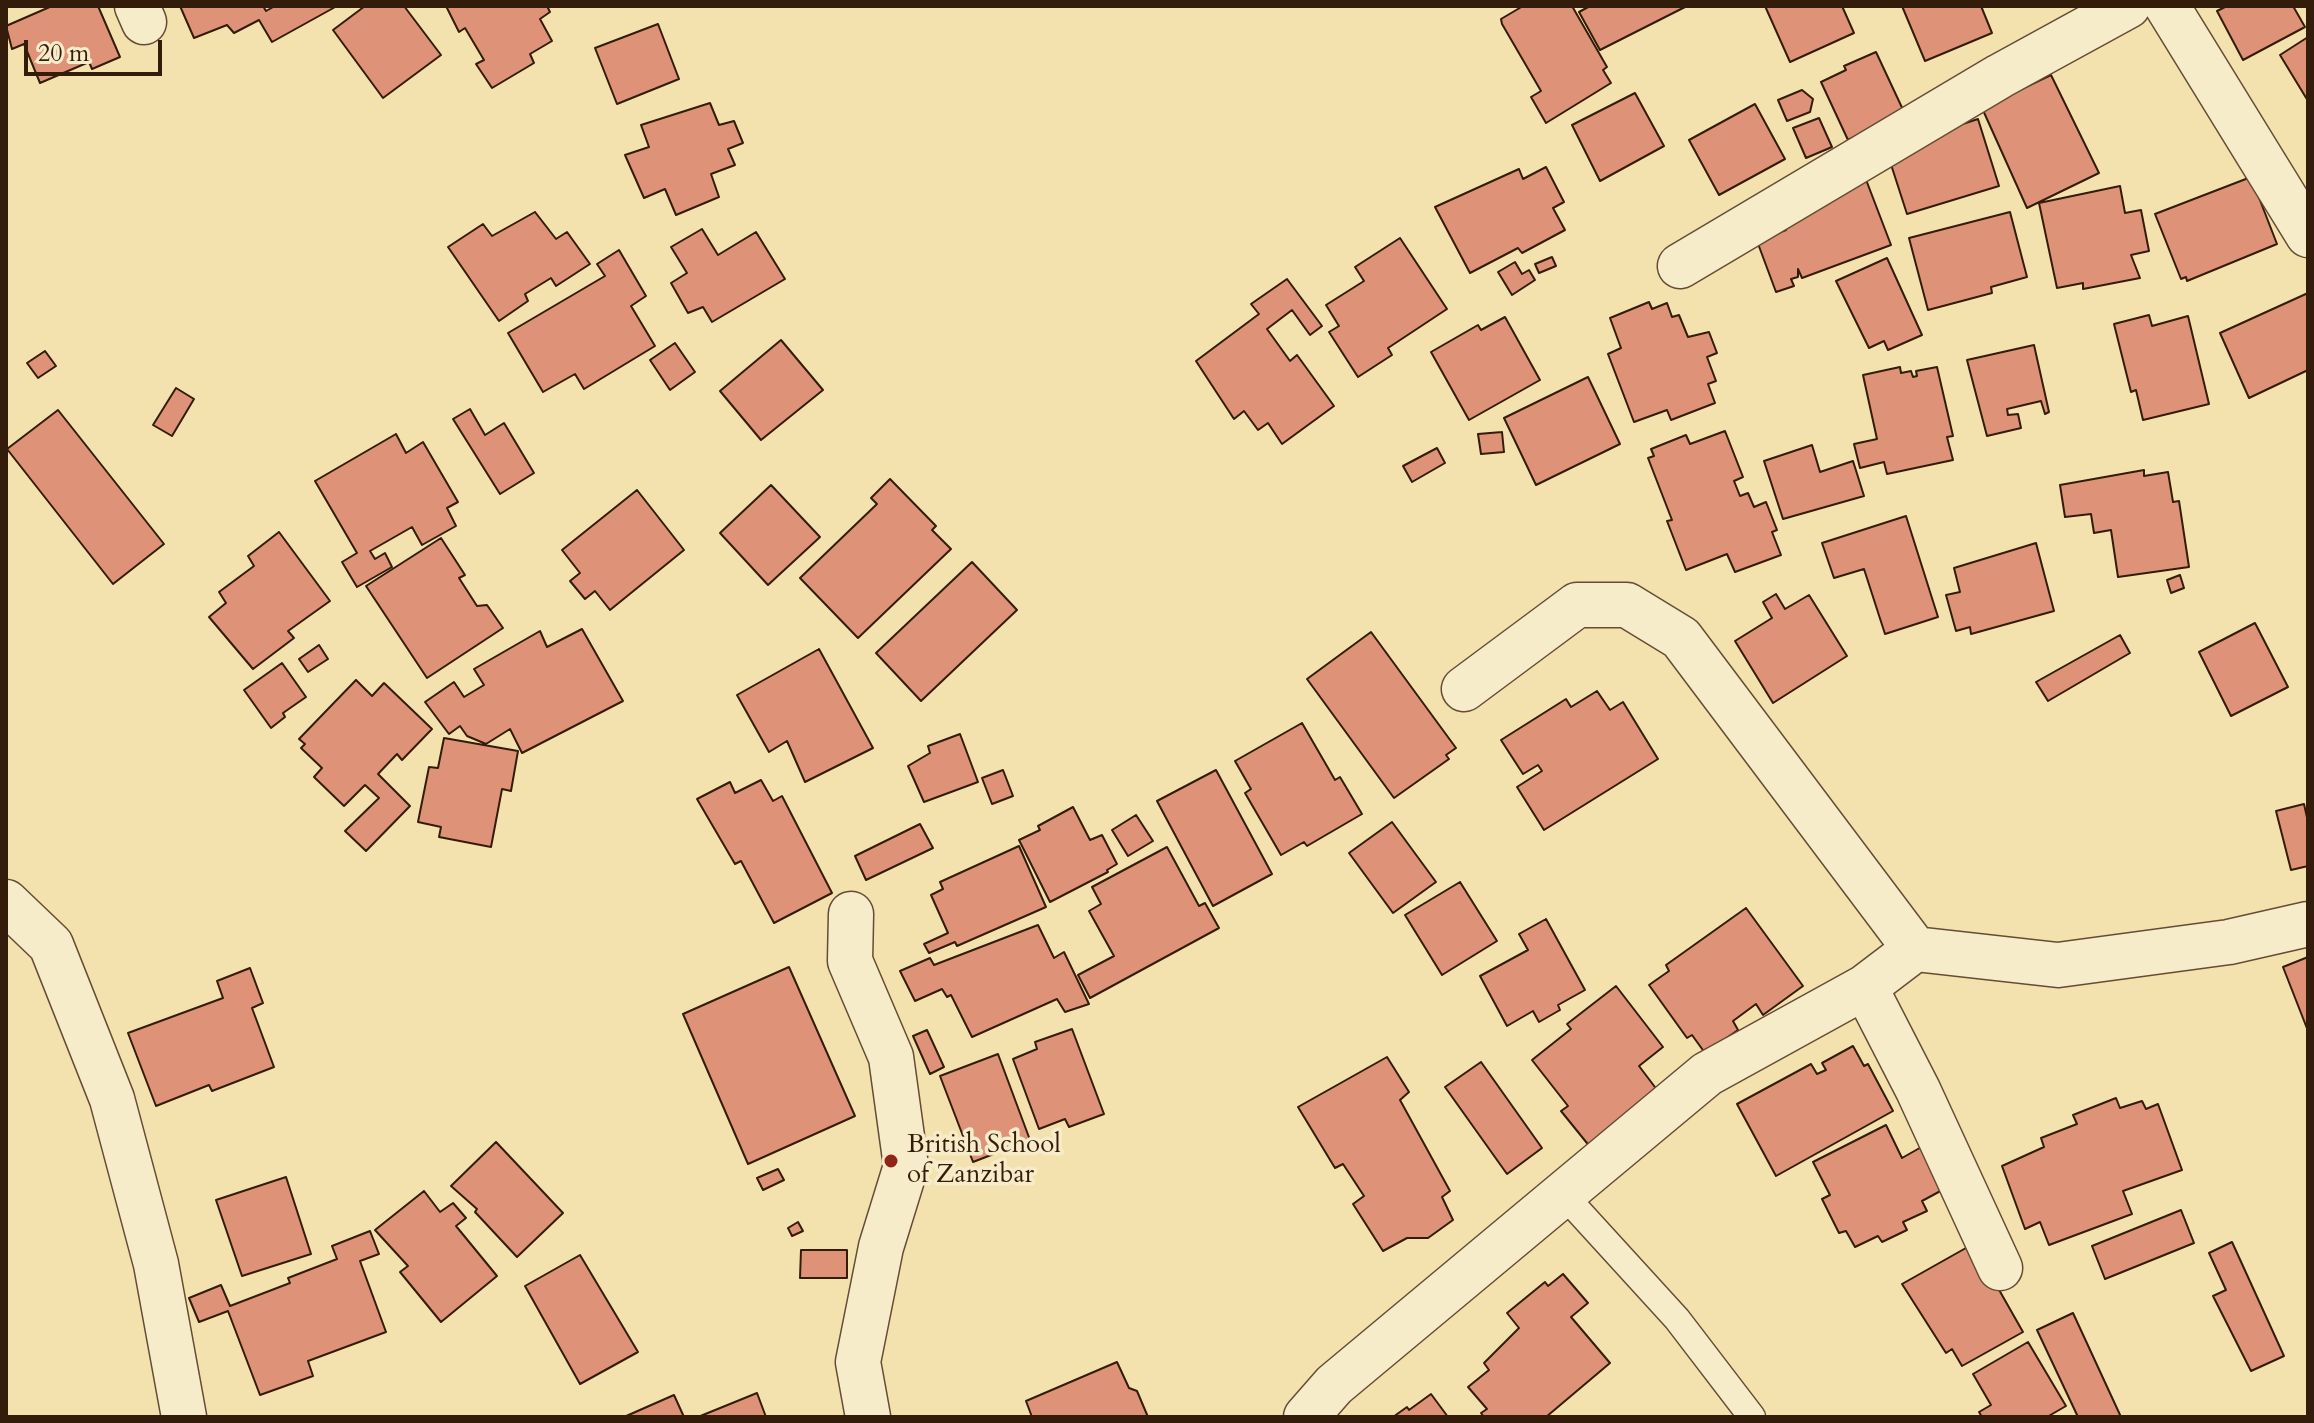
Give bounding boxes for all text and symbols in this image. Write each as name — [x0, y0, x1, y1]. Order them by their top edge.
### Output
scale bar — [28, 24, 166, 74]
text: 20 m — [38, 37, 89, 70]
place label: British School of Zanzibar — [907, 1130, 1061, 1192]
marker: British School of Zanzibar — [882, 1152, 900, 1170]

